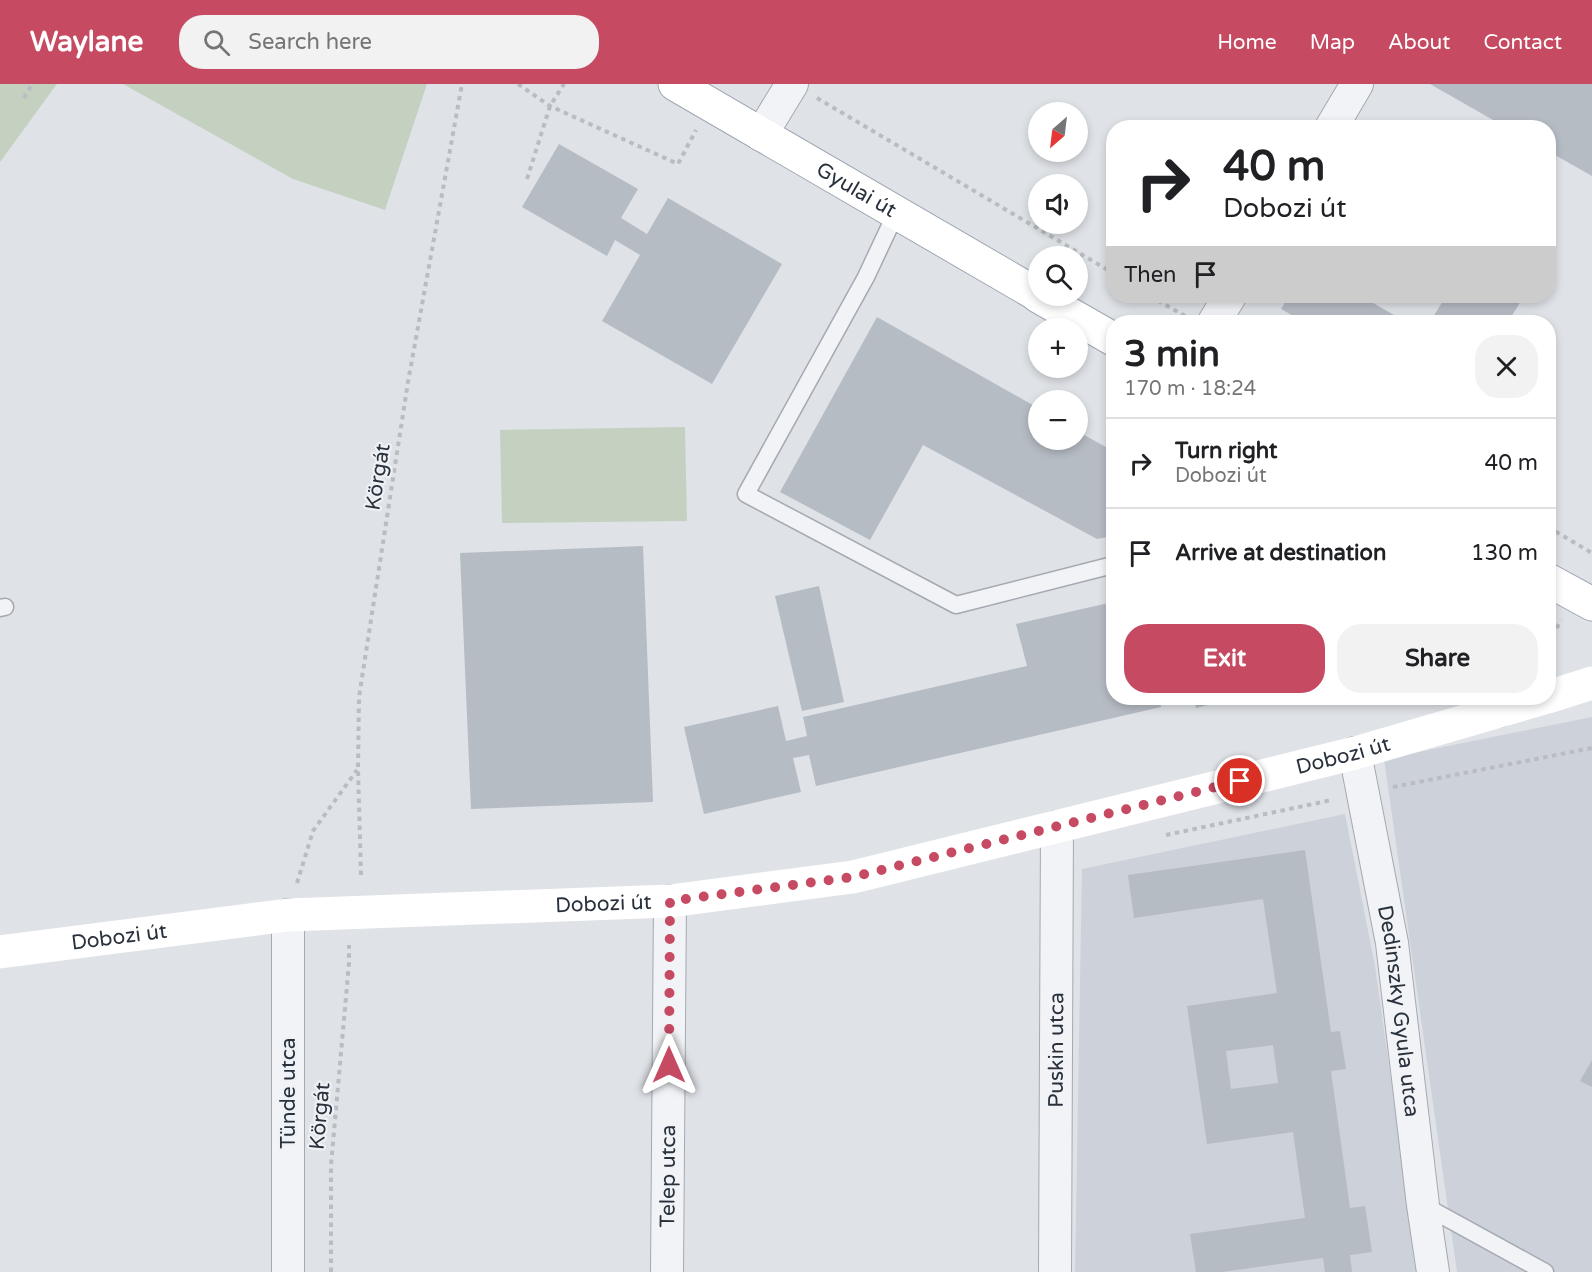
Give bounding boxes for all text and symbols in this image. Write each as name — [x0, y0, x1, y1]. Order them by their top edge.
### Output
search box — [179, 15, 599, 69]
text: Waylane — [30, 25, 143, 59]
icon: search — [200, 26, 233, 59]
text: Search here — [248, 29, 372, 55]
text: Home — [1217, 30, 1277, 55]
text: Map — [1310, 30, 1355, 55]
text: About — [1388, 30, 1450, 55]
text: Contact — [1483, 30, 1562, 55]
north arrow — [1028, 102, 1088, 162]
map controls — [1028, 102, 1088, 450]
text: 40 m — [1223, 141, 1325, 192]
icon: right — [1124, 144, 1202, 222]
street label: Gyulai út — [812, 156, 901, 223]
button: sound — [1028, 174, 1088, 234]
text: Dobozi út — [1223, 192, 1347, 225]
button: search — [1028, 246, 1088, 306]
icon: arrive — [1189, 258, 1222, 291]
text: Then — [1124, 262, 1177, 288]
button: + — [1028, 318, 1088, 378]
text: 3 min — [1124, 333, 1220, 376]
button: close — [1475, 335, 1538, 398]
text: 170 m · 18:24 — [1124, 377, 1256, 401]
button: − — [1028, 390, 1088, 450]
text: Turn right — [1175, 438, 1277, 464]
street label: Körgát — [360, 442, 396, 512]
icon: right — [1124, 447, 1157, 480]
text: 40 m — [1484, 450, 1538, 476]
text: Dobozi út — [1175, 464, 1267, 488]
icon: arrive — [1124, 537, 1157, 570]
text: Arrive at destination — [1175, 540, 1386, 566]
text: 130 m — [1471, 540, 1538, 566]
button: Exit — [1124, 624, 1325, 693]
button: Share — [1337, 624, 1538, 693]
street label: Dobozi út — [1293, 731, 1393, 780]
pin — [1214, 755, 1265, 806]
icon: arrive — [1223, 764, 1256, 797]
street label: Dobozi út — [555, 889, 652, 918]
street label: Dedinszky Gyula utca — [1372, 903, 1425, 1118]
street label: Dobozi út — [70, 918, 168, 955]
street label: Puskin utca — [1043, 992, 1069, 1108]
position arrow — [637, 1033, 701, 1097]
street label: Tünde utca — [276, 1037, 301, 1149]
street label: Körgát — [305, 1081, 335, 1151]
street label: Telep utca — [655, 1124, 681, 1228]

